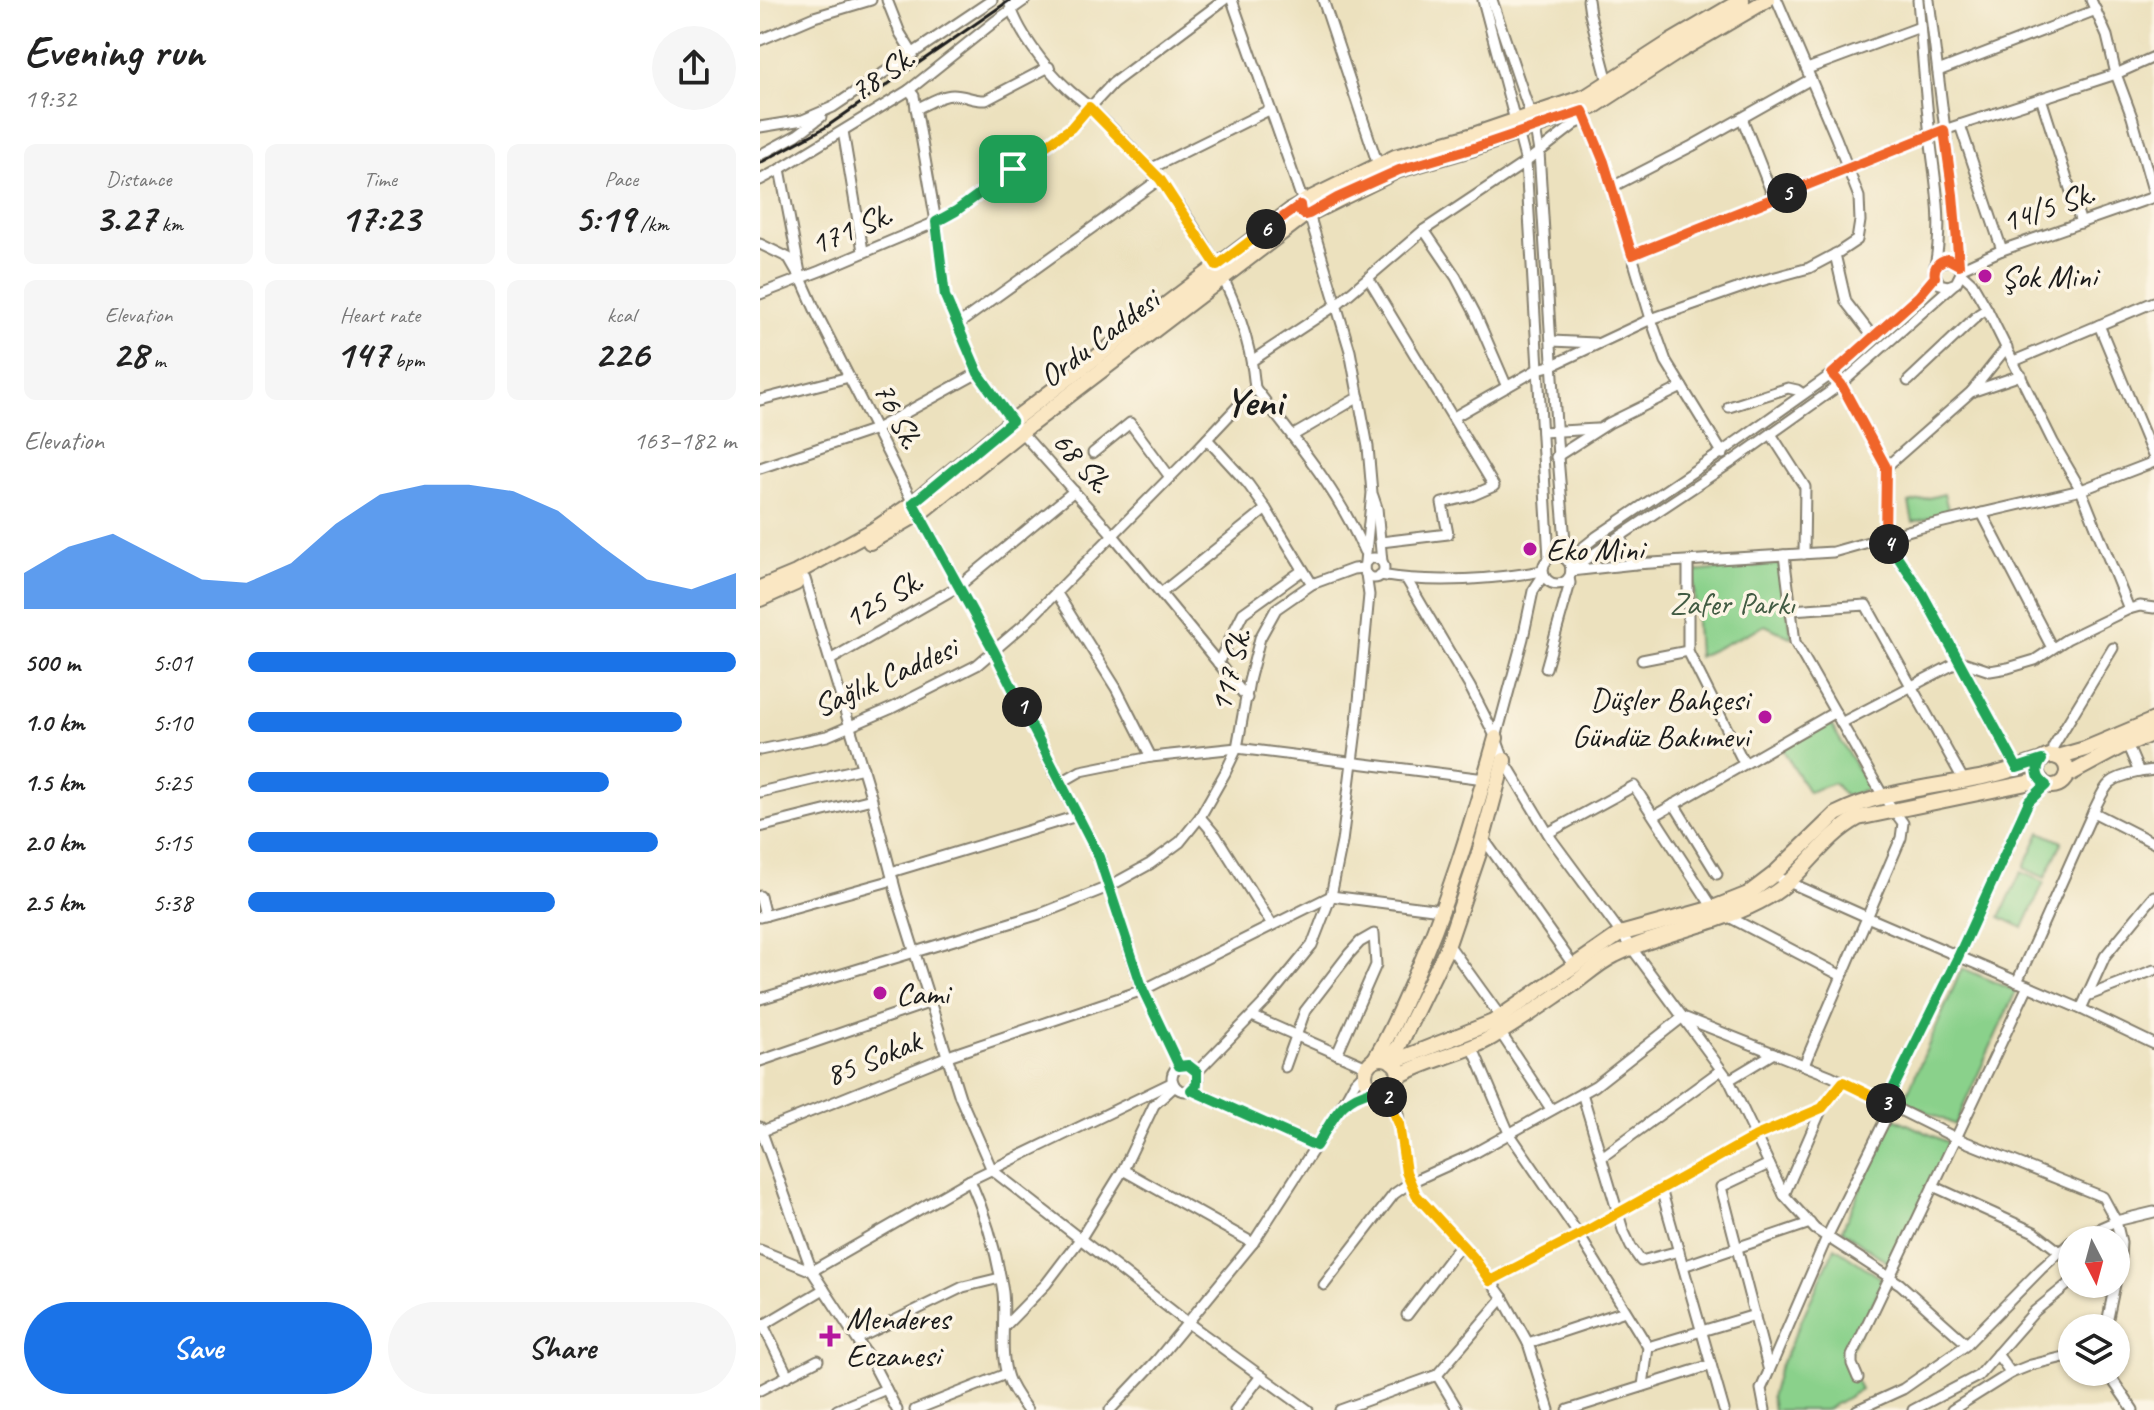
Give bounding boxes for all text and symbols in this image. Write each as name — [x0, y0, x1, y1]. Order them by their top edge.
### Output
text: Evening run — [24, 24, 204, 79]
button: share — [652, 26, 736, 110]
street label: 78 Sk. — [841, 37, 923, 111]
text: 19:32 — [24, 82, 76, 115]
pin — [979, 135, 1047, 203]
icon: arrive — [991, 147, 1035, 191]
text: Distance — [106, 165, 171, 193]
text: Time — [363, 165, 397, 193]
text: Pace — [604, 165, 638, 193]
street label: 14/5 Sk. — [1996, 172, 2100, 242]
pin: 5 — [1767, 173, 1807, 213]
text: 5 — [1782, 179, 1792, 207]
text: 3.27 — [94, 193, 156, 243]
text: 17:23 — [340, 193, 420, 243]
text: 5:19 — [574, 193, 635, 243]
street label: 171 Sk. — [804, 193, 899, 264]
pin: 6 — [1246, 209, 1286, 249]
text: km — [156, 210, 183, 238]
text: /km — [635, 210, 669, 238]
text: 6 — [1261, 215, 1271, 243]
place label: Şok Mini — [2001, 256, 2101, 297]
marker: Şok Mini — [1976, 267, 1994, 285]
street label: Ordu Caddesi — [1031, 277, 1170, 396]
text: Elevation — [105, 301, 173, 329]
text: Heart rate — [340, 301, 420, 329]
text: kcal — [607, 301, 636, 329]
text: 28 — [112, 329, 148, 379]
text: 147 — [335, 329, 389, 379]
text: 226 — [594, 329, 649, 379]
text: m — [148, 346, 165, 374]
text: bpm — [389, 346, 425, 374]
street label: 76 Sk. — [864, 374, 933, 456]
district label: Yeni — [1225, 377, 1288, 427]
street label: 68 Sk. — [1043, 422, 1121, 502]
text: Elevation — [24, 424, 104, 457]
text: 163–182 m — [633, 424, 736, 457]
pin: 4 — [1869, 524, 1909, 564]
place label: Eko Mini — [1546, 529, 1647, 570]
text: 4 — [1884, 530, 1894, 558]
marker: Eko Mini — [1521, 540, 1539, 558]
street label: 125 Sk. — [836, 560, 931, 638]
park label: Zafer Parkı — [1670, 583, 1796, 624]
street label: 117 Sk. — [1199, 623, 1261, 716]
street label: Sağlık Caddesi — [807, 626, 967, 727]
text: 500 m — [24, 646, 80, 679]
text: 5:01 — [152, 646, 192, 679]
place label: Düşler Bahçesi Gündüz Bakımevi — [1572, 679, 1753, 757]
pin: 1 — [1002, 687, 1042, 727]
text: 1 — [1017, 693, 1027, 721]
text: 1.0 km — [24, 706, 84, 739]
text: 5:10 — [152, 706, 192, 739]
marker: Düşler Bahçesi Gündüz Bakımevi — [1756, 708, 1774, 726]
text: 1.5 km — [24, 766, 84, 799]
text: 5:25 — [152, 766, 192, 799]
text: 2.0 km — [24, 826, 84, 859]
text: 5:15 — [152, 826, 192, 859]
text: 2.5 km — [24, 886, 84, 919]
text: 5:38 — [152, 886, 192, 919]
place label: Cami — [896, 973, 953, 1014]
marker: Cami — [871, 984, 889, 1002]
street label: 85 Sokak — [819, 1020, 929, 1096]
pin: 2 — [1367, 1077, 1407, 1117]
text: 2 — [1382, 1083, 1392, 1111]
pin: 3 — [1866, 1083, 1906, 1123]
text: 3 — [1881, 1089, 1891, 1117]
north arrow — [2058, 1226, 2130, 1298]
map controls — [2058, 1226, 2130, 1386]
place label: Menderes Eczanesi — [846, 1298, 953, 1376]
button: Save — [24, 1302, 372, 1394]
button: Share — [388, 1302, 736, 1394]
button: layers — [2058, 1314, 2130, 1386]
marker: Menderes Eczanesi — [821, 1327, 839, 1345]

